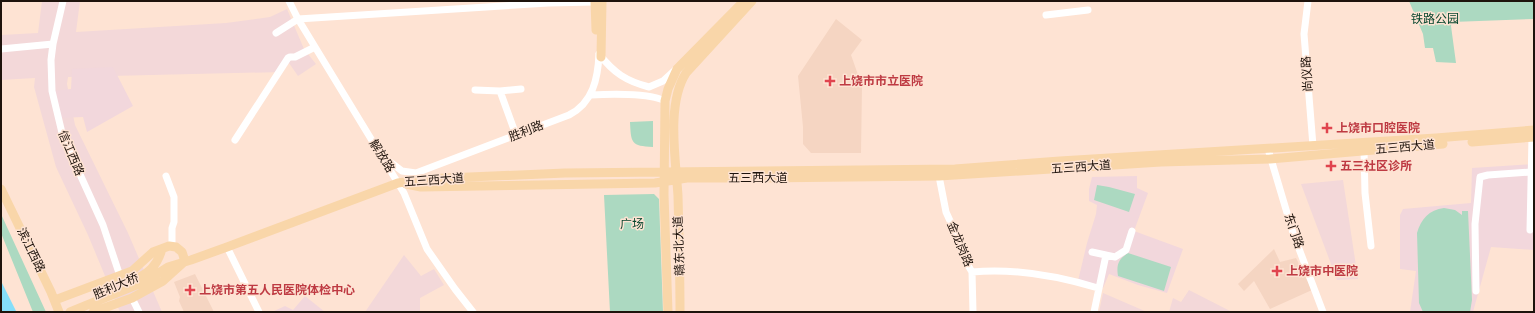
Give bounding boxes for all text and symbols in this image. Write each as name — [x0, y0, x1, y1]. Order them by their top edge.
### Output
park label: 铁路公园 — [1411, 11, 1459, 25]
street label: 尚仪路 — [1298, 56, 1314, 93]
place label: 上饶市市立医院 — [839, 73, 923, 87]
marker: 上饶市市立医院 — [824, 75, 836, 87]
street label: 胜利路 — [506, 117, 545, 143]
place label: 上饶市口腔医院 — [1336, 120, 1420, 134]
marker: 上饶市口腔医院 — [1321, 122, 1333, 134]
street label: 信江西路 — [56, 128, 88, 177]
street label: 解放路 — [367, 136, 398, 174]
street label: 五三西大道 — [1374, 136, 1435, 156]
street label: 五三西大道 — [1051, 157, 1111, 175]
place label: 五三社区诊所 — [1340, 158, 1412, 172]
marker: 五三社区诊所 — [1325, 160, 1337, 172]
street label: 五三西大道 — [404, 170, 464, 188]
street label: 五三西大道 — [728, 170, 788, 184]
street label: 东门路 — [1282, 211, 1307, 250]
park label: 广场 — [620, 216, 644, 230]
street label: 赣东北大道 — [670, 216, 686, 276]
street label: 金龙岗路 — [945, 219, 977, 268]
street label: 滨江西路 — [15, 225, 49, 274]
place label: 上饶市中医院 — [1286, 263, 1358, 277]
marker: 上饶市中医院 — [1271, 265, 1283, 277]
street label: 胜利大桥 — [91, 269, 140, 301]
place label: 上饶市第五人民医院体检中心 — [199, 282, 355, 296]
marker: 上饶市第五人民医院体检中心 — [184, 284, 196, 296]

